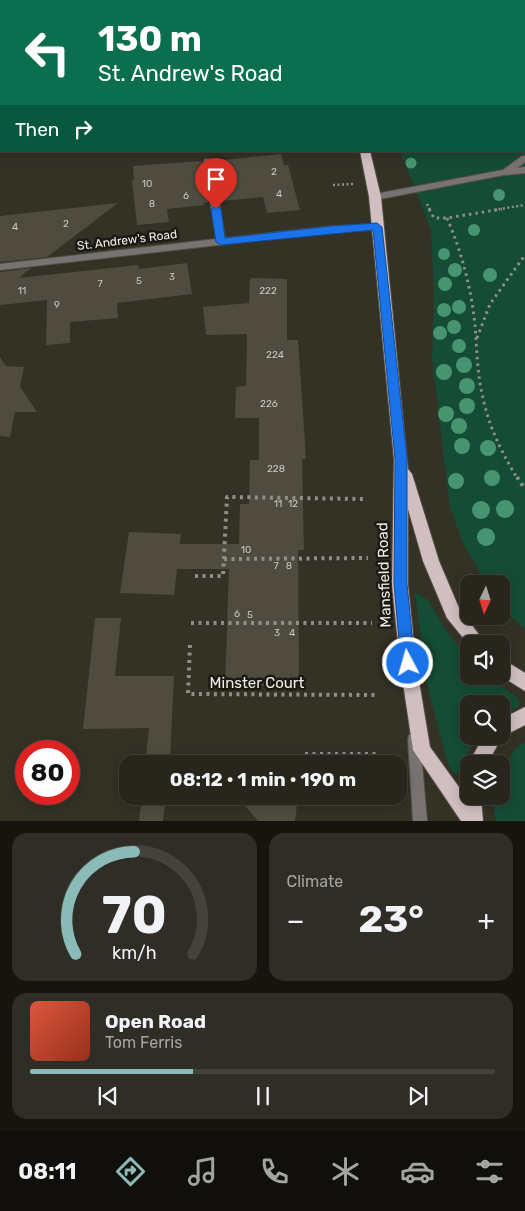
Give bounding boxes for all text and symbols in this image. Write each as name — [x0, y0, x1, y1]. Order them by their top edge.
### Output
text: 130 m — [98, 18, 202, 60]
icon: left — [15, 20, 80, 85]
text: St. Andrew's Road — [98, 60, 283, 87]
icon: right — [69, 115, 97, 143]
text: Then — [15, 118, 59, 141]
pin — [195, 158, 237, 209]
icon: arrive — [202, 165, 230, 193]
house number: 2 — [271, 166, 277, 178]
house number: 10 — [142, 178, 152, 190]
house number: 4 — [276, 188, 282, 200]
house number: 6 — [183, 190, 189, 202]
house number: 8 — [149, 198, 155, 210]
house number: 2 — [63, 218, 69, 230]
house number: 4 — [12, 221, 18, 233]
street label: St. Andrew's Road — [76, 227, 178, 253]
house number: 3 — [169, 271, 175, 283]
house number: 5 — [136, 275, 142, 287]
house number: 7 — [97, 278, 103, 290]
house number: 11 — [18, 285, 26, 297]
house number: 222 — [259, 285, 277, 297]
house number: 9 — [54, 299, 60, 311]
house number: 224 — [266, 349, 284, 361]
house number: 226 — [260, 398, 278, 410]
house number: 228 — [267, 463, 285, 475]
house number: 11 — [274, 498, 282, 510]
house number: 12 — [288, 498, 298, 510]
street label: Mansfield Road — [373, 522, 395, 628]
house number: 10 — [241, 544, 251, 556]
house number: 7 — [273, 560, 279, 572]
house number: 8 — [286, 560, 292, 572]
north arrow — [460, 575, 510, 625]
map controls — [460, 575, 510, 805]
house number: 6 — [234, 608, 240, 620]
house number: 5 — [247, 609, 253, 621]
house number: 3 — [274, 627, 280, 639]
house number: 4 — [289, 627, 295, 639]
button: sound — [460, 635, 510, 685]
position arrow — [381, 636, 433, 688]
street label: Minster Court — [210, 674, 305, 692]
button: search — [460, 695, 510, 745]
speed limit sign: 80 — [15, 740, 80, 805]
button: layers — [460, 755, 510, 805]
text: 08:12 · 1 min · 190 m — [170, 768, 356, 791]
text: Climate — [287, 872, 343, 891]
text: 70 — [102, 884, 167, 946]
text: 23° — [358, 896, 424, 942]
text: − — [287, 904, 305, 937]
text: + — [478, 904, 495, 937]
text: km/h — [112, 942, 157, 963]
text: Open Road — [105, 1010, 206, 1033]
text: Tom Ferris — [105, 1033, 182, 1052]
icon: previous — [94, 1082, 122, 1110]
icon: pause — [249, 1082, 277, 1110]
icon: next — [404, 1082, 432, 1110]
icon: directions — [113, 1154, 148, 1189]
icon: music — [185, 1154, 220, 1189]
icon: phone — [257, 1154, 292, 1189]
icon: climate — [328, 1154, 363, 1189]
icon: car — [400, 1154, 435, 1189]
icon: filters — [472, 1154, 507, 1189]
text: 08:11 — [18, 1158, 77, 1185]

